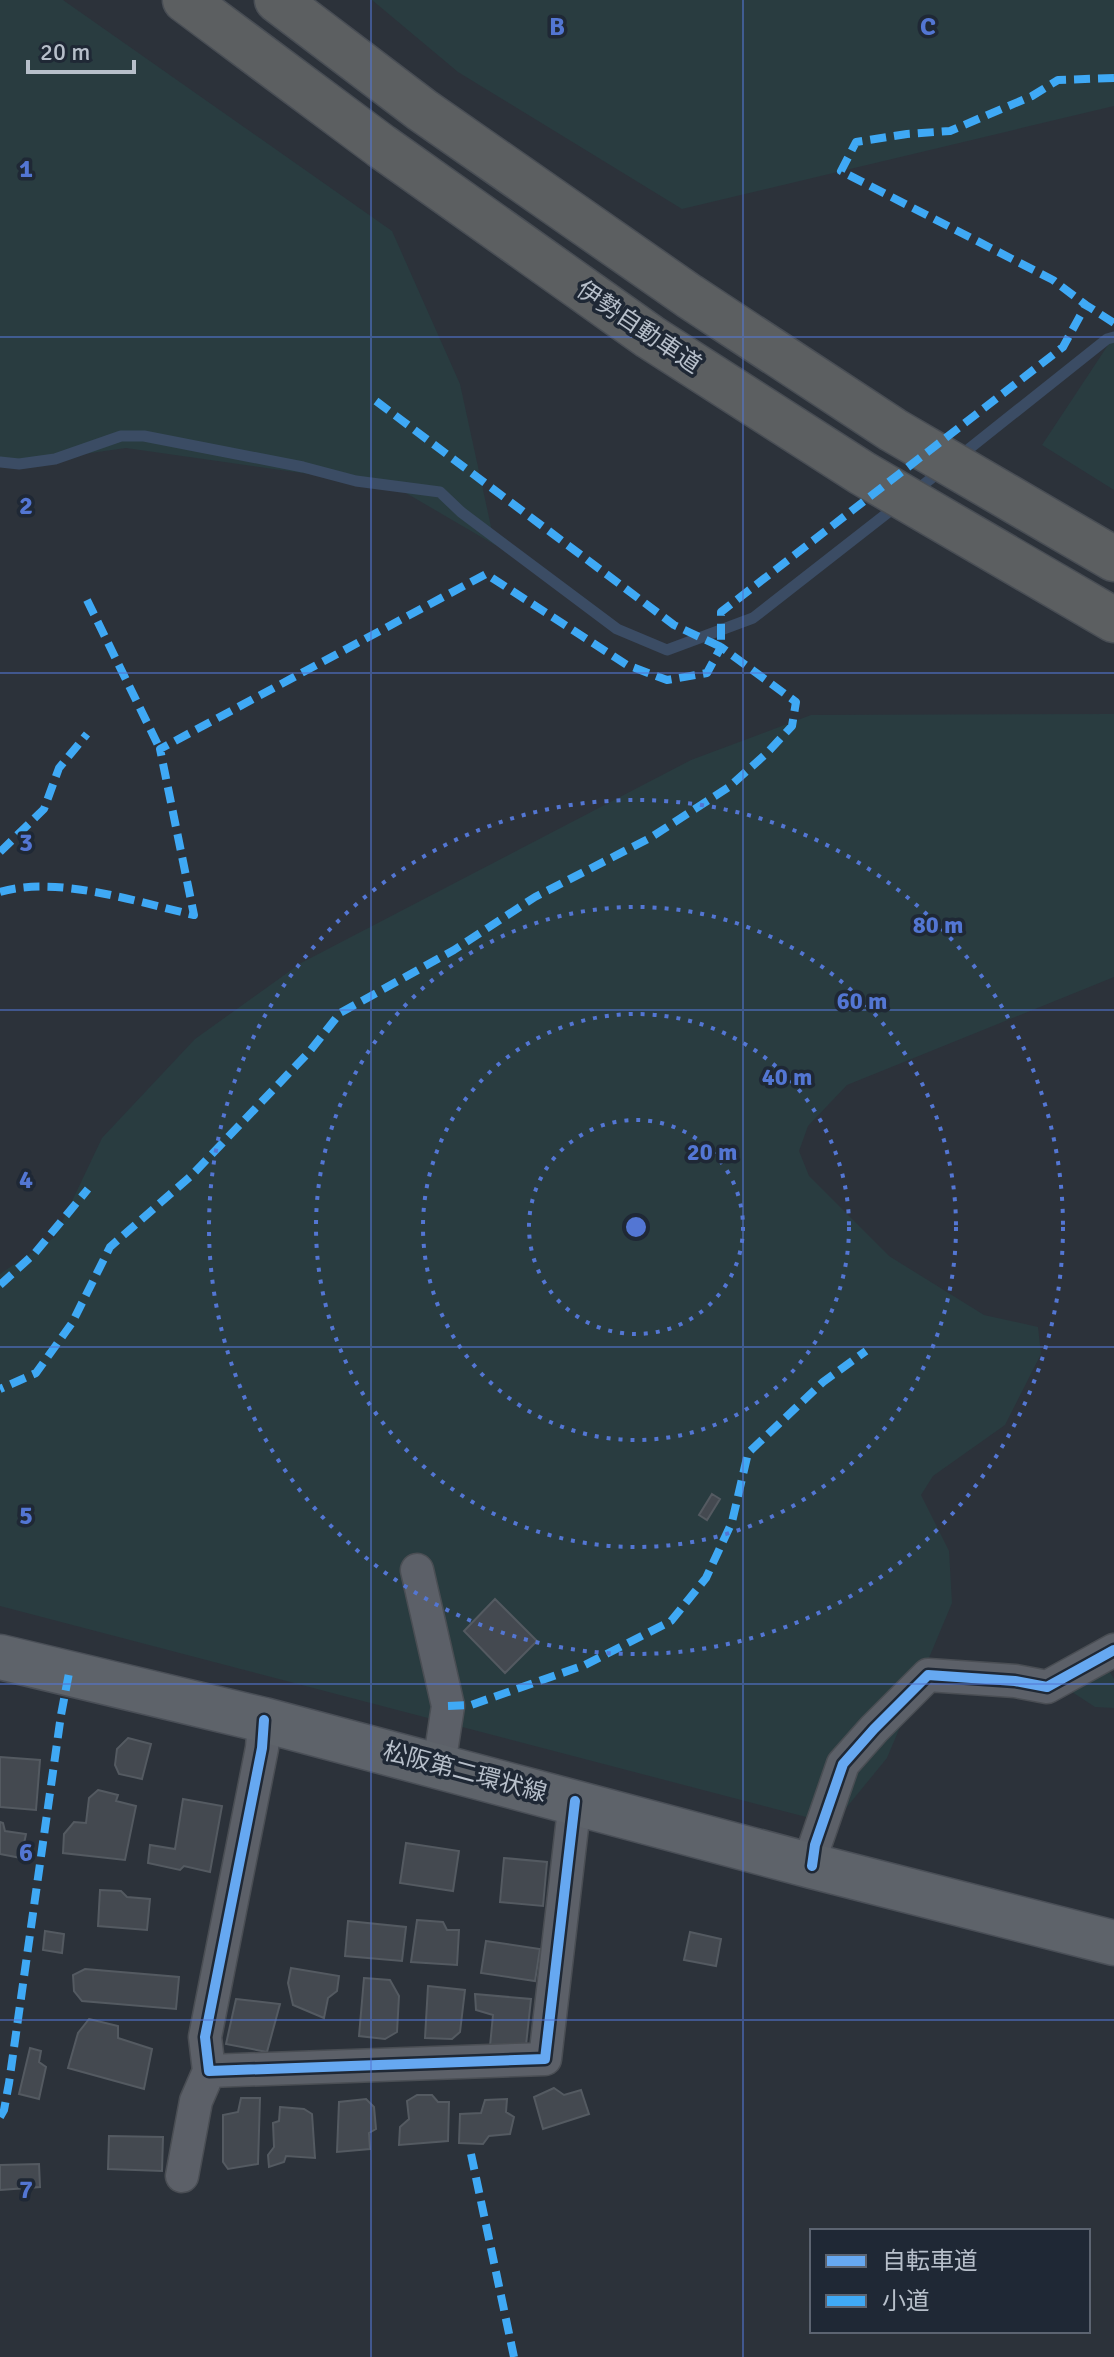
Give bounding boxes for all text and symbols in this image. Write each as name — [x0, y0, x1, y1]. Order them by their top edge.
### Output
text: B — [549, 11, 565, 43]
text: C — [920, 11, 936, 43]
scale bar — [28, 24, 134, 74]
text: 20 m — [40, 37, 90, 67]
text: 1 — [19, 153, 33, 185]
street label: 伊勢自動車道 — [571, 274, 707, 380]
text: 2 — [19, 490, 33, 522]
text: 3 — [19, 827, 33, 859]
text: 80 m — [913, 910, 963, 940]
text: 60 m — [837, 986, 887, 1016]
text: 40 m — [762, 1062, 812, 1092]
text: 20 m — [687, 1137, 737, 1167]
text: 4 — [19, 1164, 33, 1196]
centre of rings — [622, 1213, 650, 1241]
text: 5 — [19, 1500, 33, 1532]
street label: 松阪第二環状線 — [380, 1736, 550, 1808]
text: 6 — [19, 1837, 33, 1869]
text: 7 — [19, 2174, 33, 2206]
legend — [810, 2229, 1090, 2333]
text: 自転車道 — [882, 2246, 978, 2276]
text: 小道 — [882, 2286, 930, 2316]

